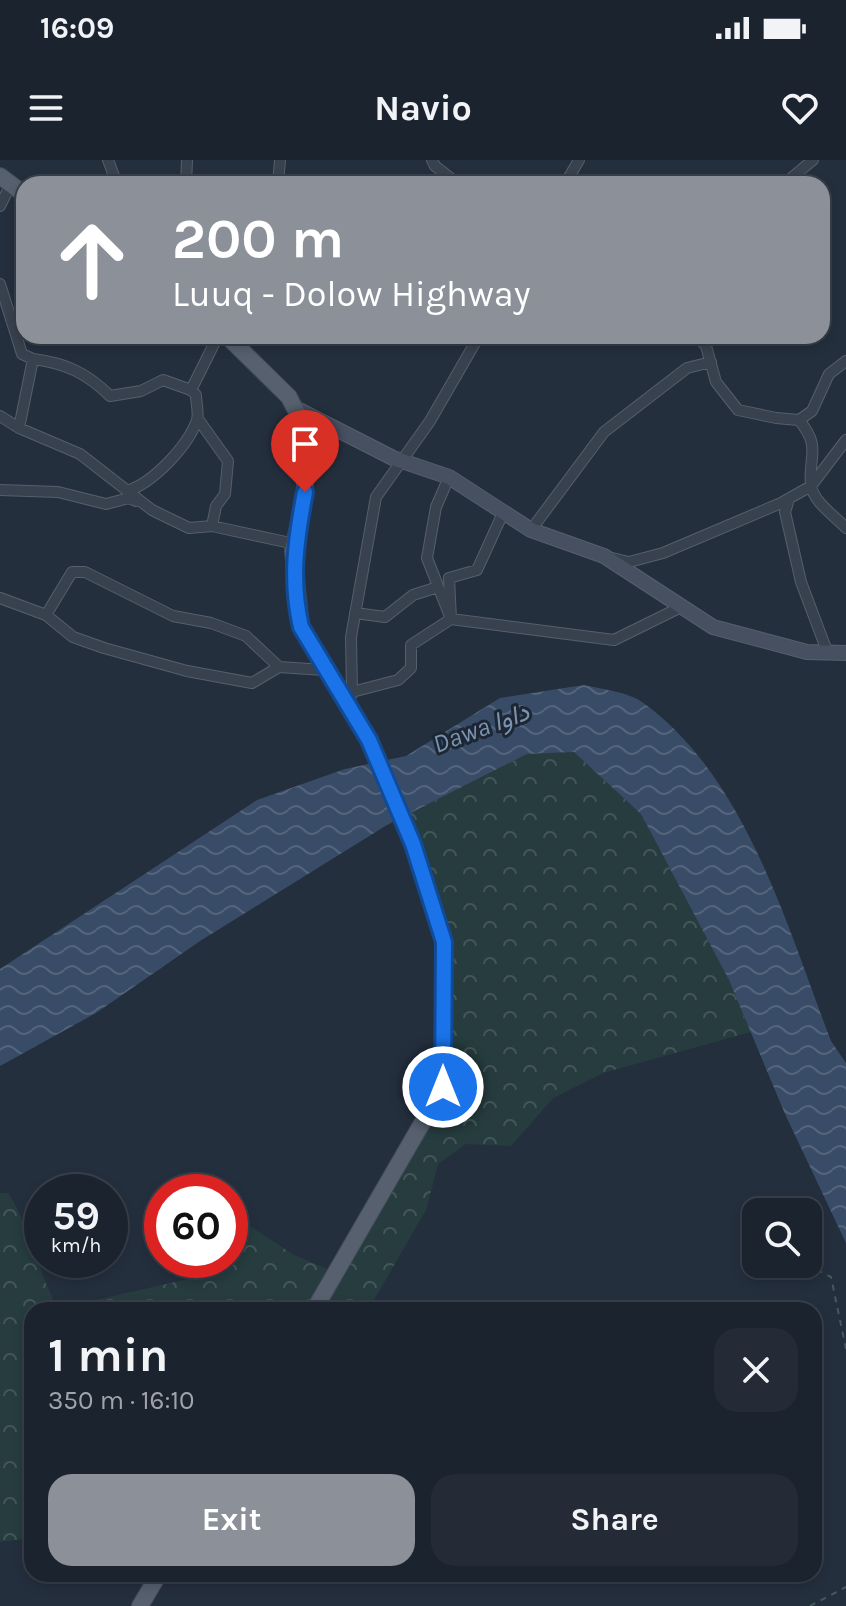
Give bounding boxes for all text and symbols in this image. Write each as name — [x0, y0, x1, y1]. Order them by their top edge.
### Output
text: 16:09 — [40, 10, 114, 46]
icon: menu — [24, 86, 68, 130]
icon: heart — [778, 86, 822, 130]
text: Navio — [374, 87, 472, 129]
text: 200 m — [172, 206, 344, 271]
icon: ahead — [40, 208, 144, 312]
text: Luuq - Dolow Highway — [172, 273, 530, 315]
pin — [271, 410, 339, 492]
icon: arrive — [283, 422, 327, 466]
water label: Dawa داوا — [429, 696, 534, 760]
position arrow — [401, 1045, 485, 1129]
speed limit sign: 60 — [144, 1174, 248, 1278]
text: 59 — [52, 1192, 100, 1239]
map controls — [742, 1198, 822, 1278]
button: search — [742, 1198, 822, 1278]
text: km/h — [51, 1234, 101, 1257]
text: 1 min — [48, 1327, 168, 1383]
button: close — [714, 1328, 798, 1412]
text: 350 m · 16:10 — [48, 1385, 194, 1416]
button: Exit — [48, 1474, 415, 1566]
button: Share — [431, 1474, 798, 1566]

